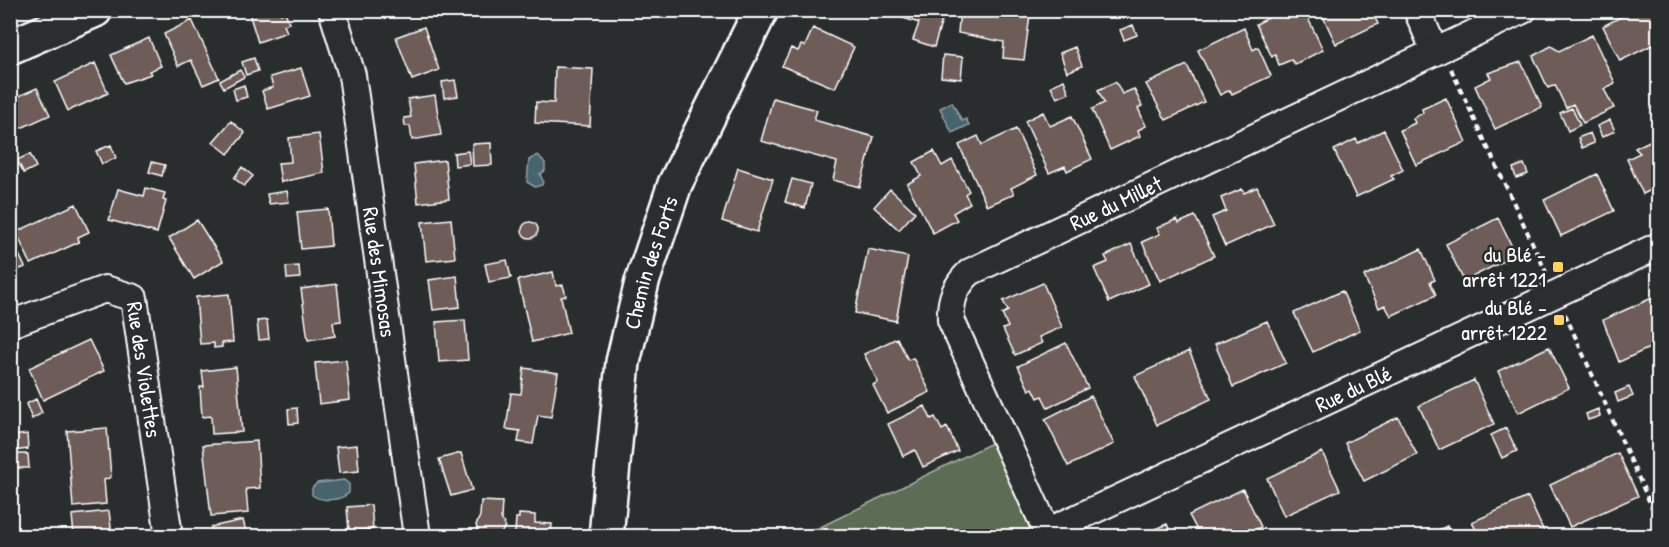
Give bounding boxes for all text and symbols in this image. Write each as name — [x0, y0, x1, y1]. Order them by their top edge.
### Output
street label: Rue du Millet — [1065, 168, 1167, 238]
street label: Chemin des Forts — [616, 192, 685, 332]
street label: Rue des Mimosas — [356, 205, 404, 339]
place label: du Blé - arrêt 1221 — [1462, 239, 1546, 294]
marker: du Blé - arrêt 1221 — [1551, 260, 1565, 274]
place label: du Blé - arrêt 1222 — [1461, 292, 1548, 347]
street label: Rue des Violettes — [120, 300, 169, 439]
marker: du Blé - arrêt 1222 — [1552, 313, 1566, 327]
street label: Rue du Blé — [1310, 358, 1396, 419]

